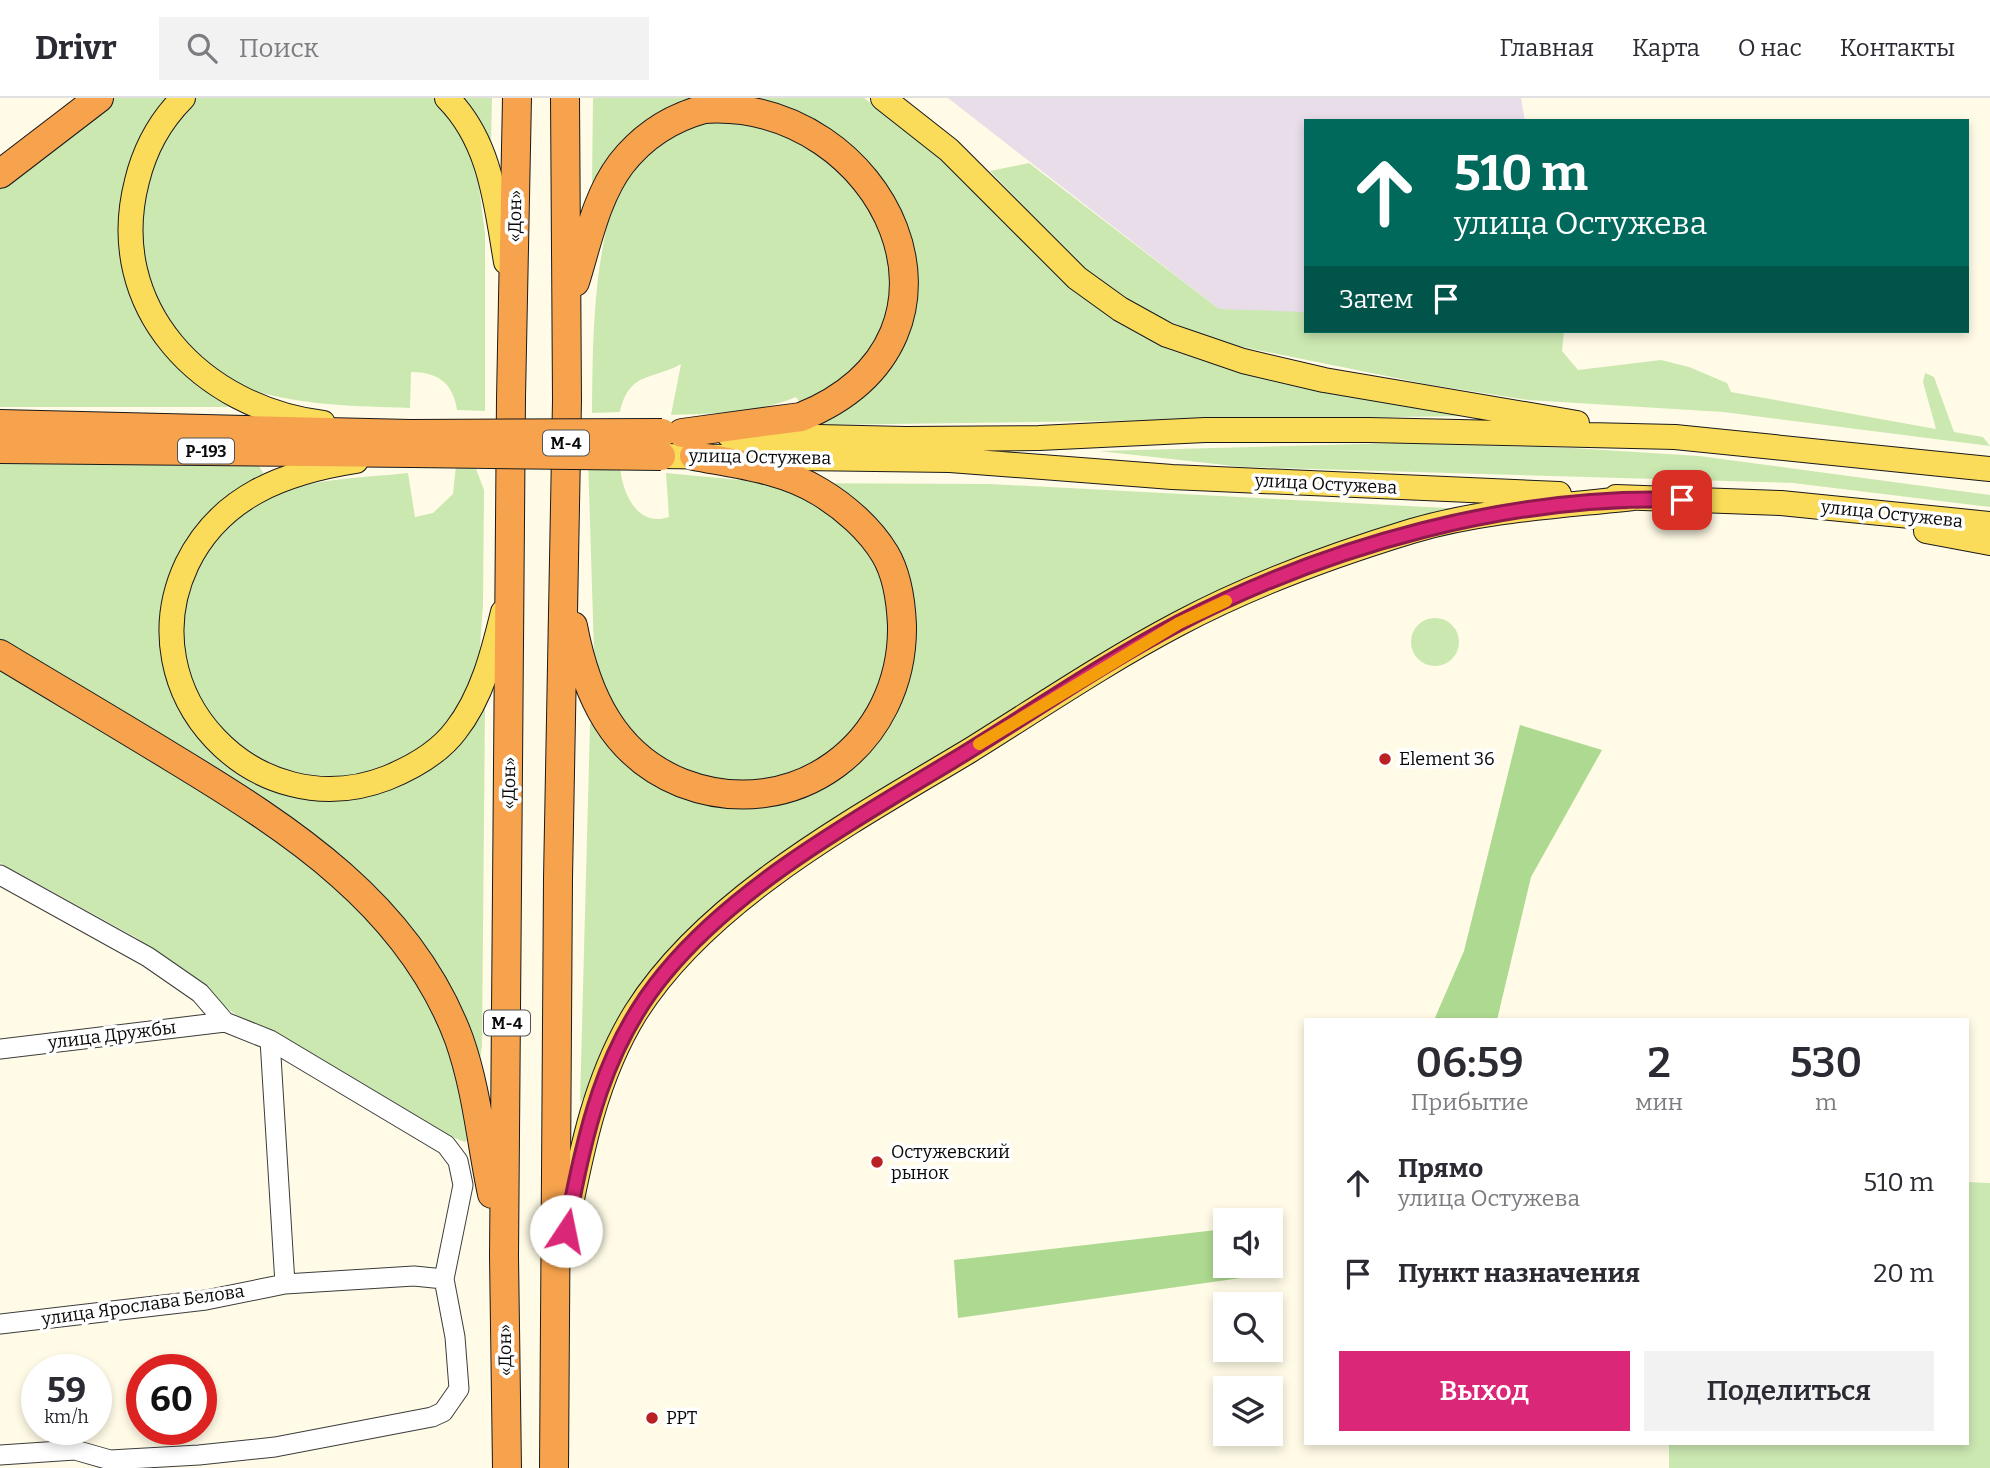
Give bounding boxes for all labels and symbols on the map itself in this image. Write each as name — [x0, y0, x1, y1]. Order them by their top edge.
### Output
street label: «Дон» — [504, 190, 526, 242]
road number: М-4 — [543, 430, 589, 456]
road number: Р-193 — [178, 438, 234, 464]
street label: улица Остужева — [688, 445, 832, 469]
street label: улица Остужева — [1253, 469, 1398, 499]
pin — [1652, 470, 1712, 530]
street label: улица Остужева — [1819, 496, 1964, 532]
place label: Element 36 — [1399, 748, 1495, 770]
marker: Element 36 — [1377, 751, 1393, 767]
street label: «Дон» — [498, 757, 520, 809]
road number: М-4 — [484, 1010, 530, 1035]
street label: улица Дружбы — [46, 1016, 177, 1054]
place label: Остужевский рынок — [891, 1141, 1010, 1184]
marker: Остужевский рынок — [869, 1154, 885, 1170]
position arrow — [529, 1194, 603, 1268]
street label: улица Ярослава Белова — [39, 1280, 246, 1330]
street label: «Дон» — [494, 1324, 516, 1376]
speed limit sign: 60 — [126, 1354, 217, 1445]
place label: РРТ — [666, 1407, 698, 1429]
marker: РРТ — [644, 1410, 660, 1426]

